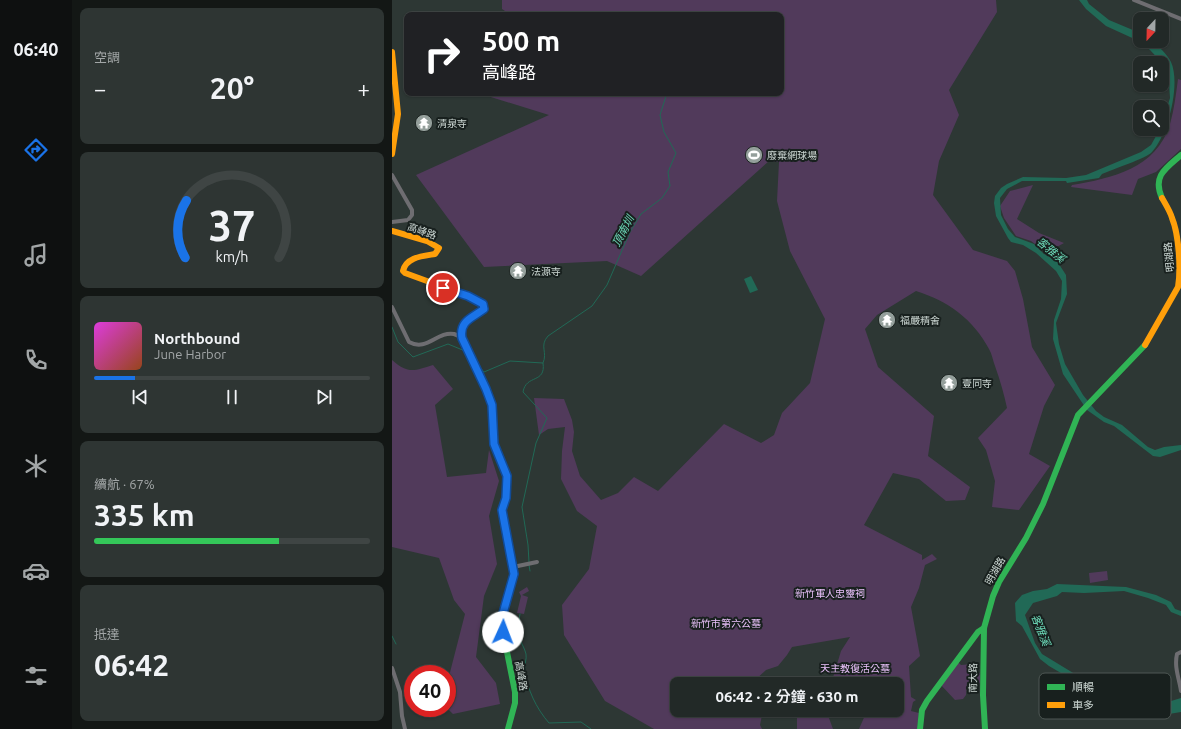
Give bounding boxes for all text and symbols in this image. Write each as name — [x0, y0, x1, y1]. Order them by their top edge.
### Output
north arrow — [1133, 12, 1169, 48]
map controls — [1133, 12, 1169, 136]
text: 500 m — [482, 25, 560, 56]
icon: right — [416, 28, 468, 80]
text: 06:40 — [13, 39, 59, 59]
text: 空調 — [94, 50, 120, 64]
button: sound — [1133, 56, 1169, 92]
text: 高峰路 — [482, 62, 536, 82]
text: 20° — [210, 71, 254, 105]
text: − — [94, 76, 106, 101]
text: + — [358, 76, 370, 101]
button: search — [1133, 100, 1169, 136]
temple icon: 清泉寺 — [414, 113, 434, 133]
place label: 清泉寺 — [437, 118, 467, 129]
icon: directions — [22, 136, 50, 164]
sports icon: 廢棄網球場 — [744, 145, 764, 165]
place label: 廢棄網球場 — [767, 150, 817, 161]
text: 37 — [209, 202, 255, 249]
water label: 頂南圳 — [610, 212, 637, 248]
street label: 高峰路 — [406, 221, 438, 241]
water label: 客雅溪 — [1034, 235, 1069, 266]
icon: music — [22, 241, 50, 269]
street label: 明湖路 — [1162, 242, 1176, 272]
text: km/h — [216, 249, 248, 265]
temple icon: 法源寺 — [508, 261, 528, 281]
place label: 法源寺 — [531, 266, 561, 277]
pin — [426, 271, 460, 305]
icon: arrive — [432, 277, 454, 299]
temple icon: 福嚴精舍 — [877, 310, 897, 330]
place label: 福嚴精舍 — [900, 315, 940, 326]
text: Northbound — [154, 330, 240, 347]
icon: phone — [22, 346, 50, 374]
text: June Harbor — [154, 347, 226, 361]
temple icon: 壹同寺 — [939, 373, 959, 393]
place label: 壹同寺 — [962, 378, 992, 389]
icon: previous — [129, 386, 151, 408]
icon: pause — [221, 386, 243, 408]
icon: next — [313, 386, 335, 408]
icon: climate — [22, 452, 50, 480]
text: 續航 · 67% — [94, 477, 155, 491]
text: 335 km — [94, 498, 195, 532]
street label: 明湖路 — [983, 555, 1007, 587]
icon: car — [22, 557, 50, 585]
park label: 新竹軍人忠靈祠 — [795, 588, 865, 599]
position arrow — [482, 611, 524, 653]
water label: 客雅溪 — [1029, 612, 1053, 649]
park label: 新竹市第六公墓 — [691, 618, 761, 629]
text: 抵達 — [94, 627, 120, 641]
text: 06:42 — [94, 648, 169, 682]
street label: 高峰路 — [513, 660, 529, 692]
icon: filters — [22, 662, 50, 690]
park label: 天主教復活公墓 — [820, 663, 890, 674]
street label: 南大路 — [967, 663, 979, 693]
speed limit sign: 40 — [404, 665, 456, 717]
legend — [1039, 673, 1171, 719]
text: 順暢 — [1072, 681, 1094, 693]
text: 06:42 · 2 分鐘 · 630 m — [715, 688, 859, 705]
text: 車多 — [1072, 699, 1094, 711]

